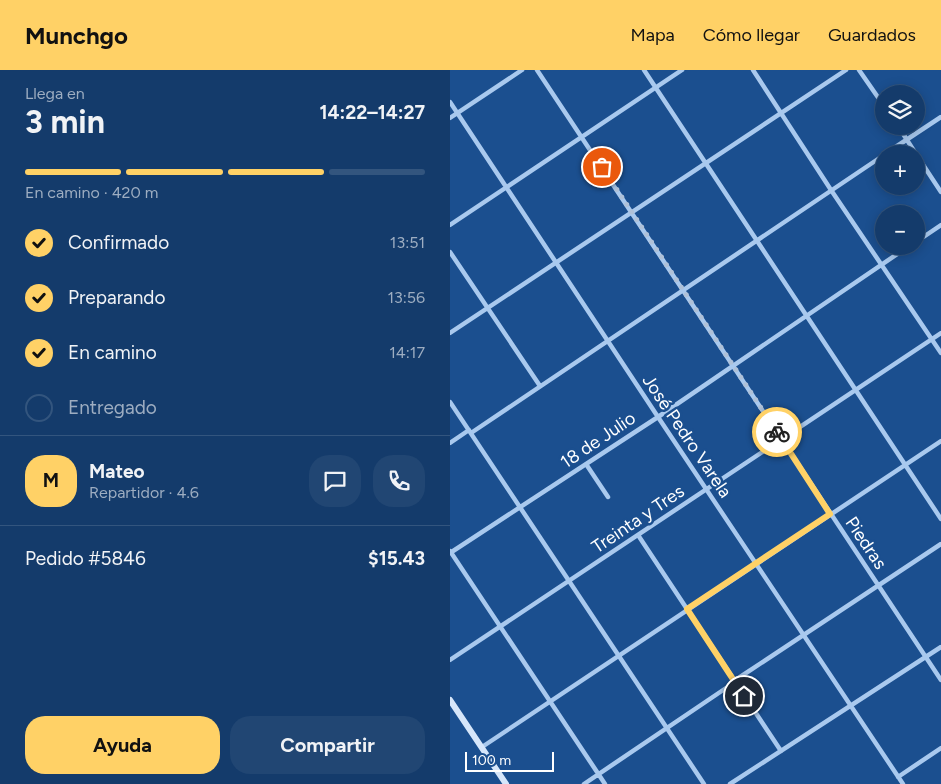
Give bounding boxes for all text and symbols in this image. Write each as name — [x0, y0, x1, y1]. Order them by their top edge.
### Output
text: Munchgo — [25, 21, 128, 50]
text: Mapa — [630, 24, 675, 46]
text: Cómo llegar — [703, 24, 800, 46]
text: Guardados — [828, 24, 916, 46]
text: Llega en — [25, 84, 85, 103]
map controls — [875, 85, 925, 255]
button: layers — [875, 85, 925, 135]
text: 14:22–14:27 — [319, 101, 425, 124]
text: 3 min — [25, 103, 105, 141]
button: + — [875, 145, 925, 195]
pin — [581, 146, 623, 188]
icon: bag — [588, 153, 616, 181]
text: En camino · 420 m — [25, 183, 158, 202]
button: − — [875, 205, 925, 255]
icon: check — [25, 229, 53, 257]
text: Confirmado — [68, 231, 169, 254]
text: 13:51 — [390, 233, 425, 252]
icon: check — [25, 284, 53, 312]
text: Preparando — [68, 286, 166, 309]
text: 13:56 — [387, 288, 425, 307]
icon: check — [25, 339, 53, 367]
text: En camino — [68, 341, 157, 364]
text: 14:17 — [389, 343, 425, 362]
street label: José Pedro Varela — [638, 370, 736, 502]
text: Entregado — [68, 396, 157, 419]
street label: 18 de Julio — [556, 407, 640, 473]
courier — [752, 407, 802, 457]
icon: bike — [763, 418, 791, 446]
button: chat — [309, 455, 361, 507]
button: phone — [373, 455, 425, 507]
text: Mateo — [89, 460, 144, 483]
text: M — [43, 469, 59, 492]
street label: Treinta y Tres — [588, 480, 688, 558]
text: Repartidor · 4.6 — [89, 483, 199, 502]
street label: Piedras — [840, 513, 892, 573]
text: Pedido #5846 — [25, 547, 146, 570]
text: $15.43 — [368, 547, 425, 570]
pin — [723, 675, 765, 717]
icon: home — [730, 682, 758, 710]
button: Ayuda — [25, 716, 220, 774]
button: Compartir — [230, 716, 425, 774]
scale bar — [465, 749, 554, 772]
text: 100 m — [472, 752, 511, 769]

